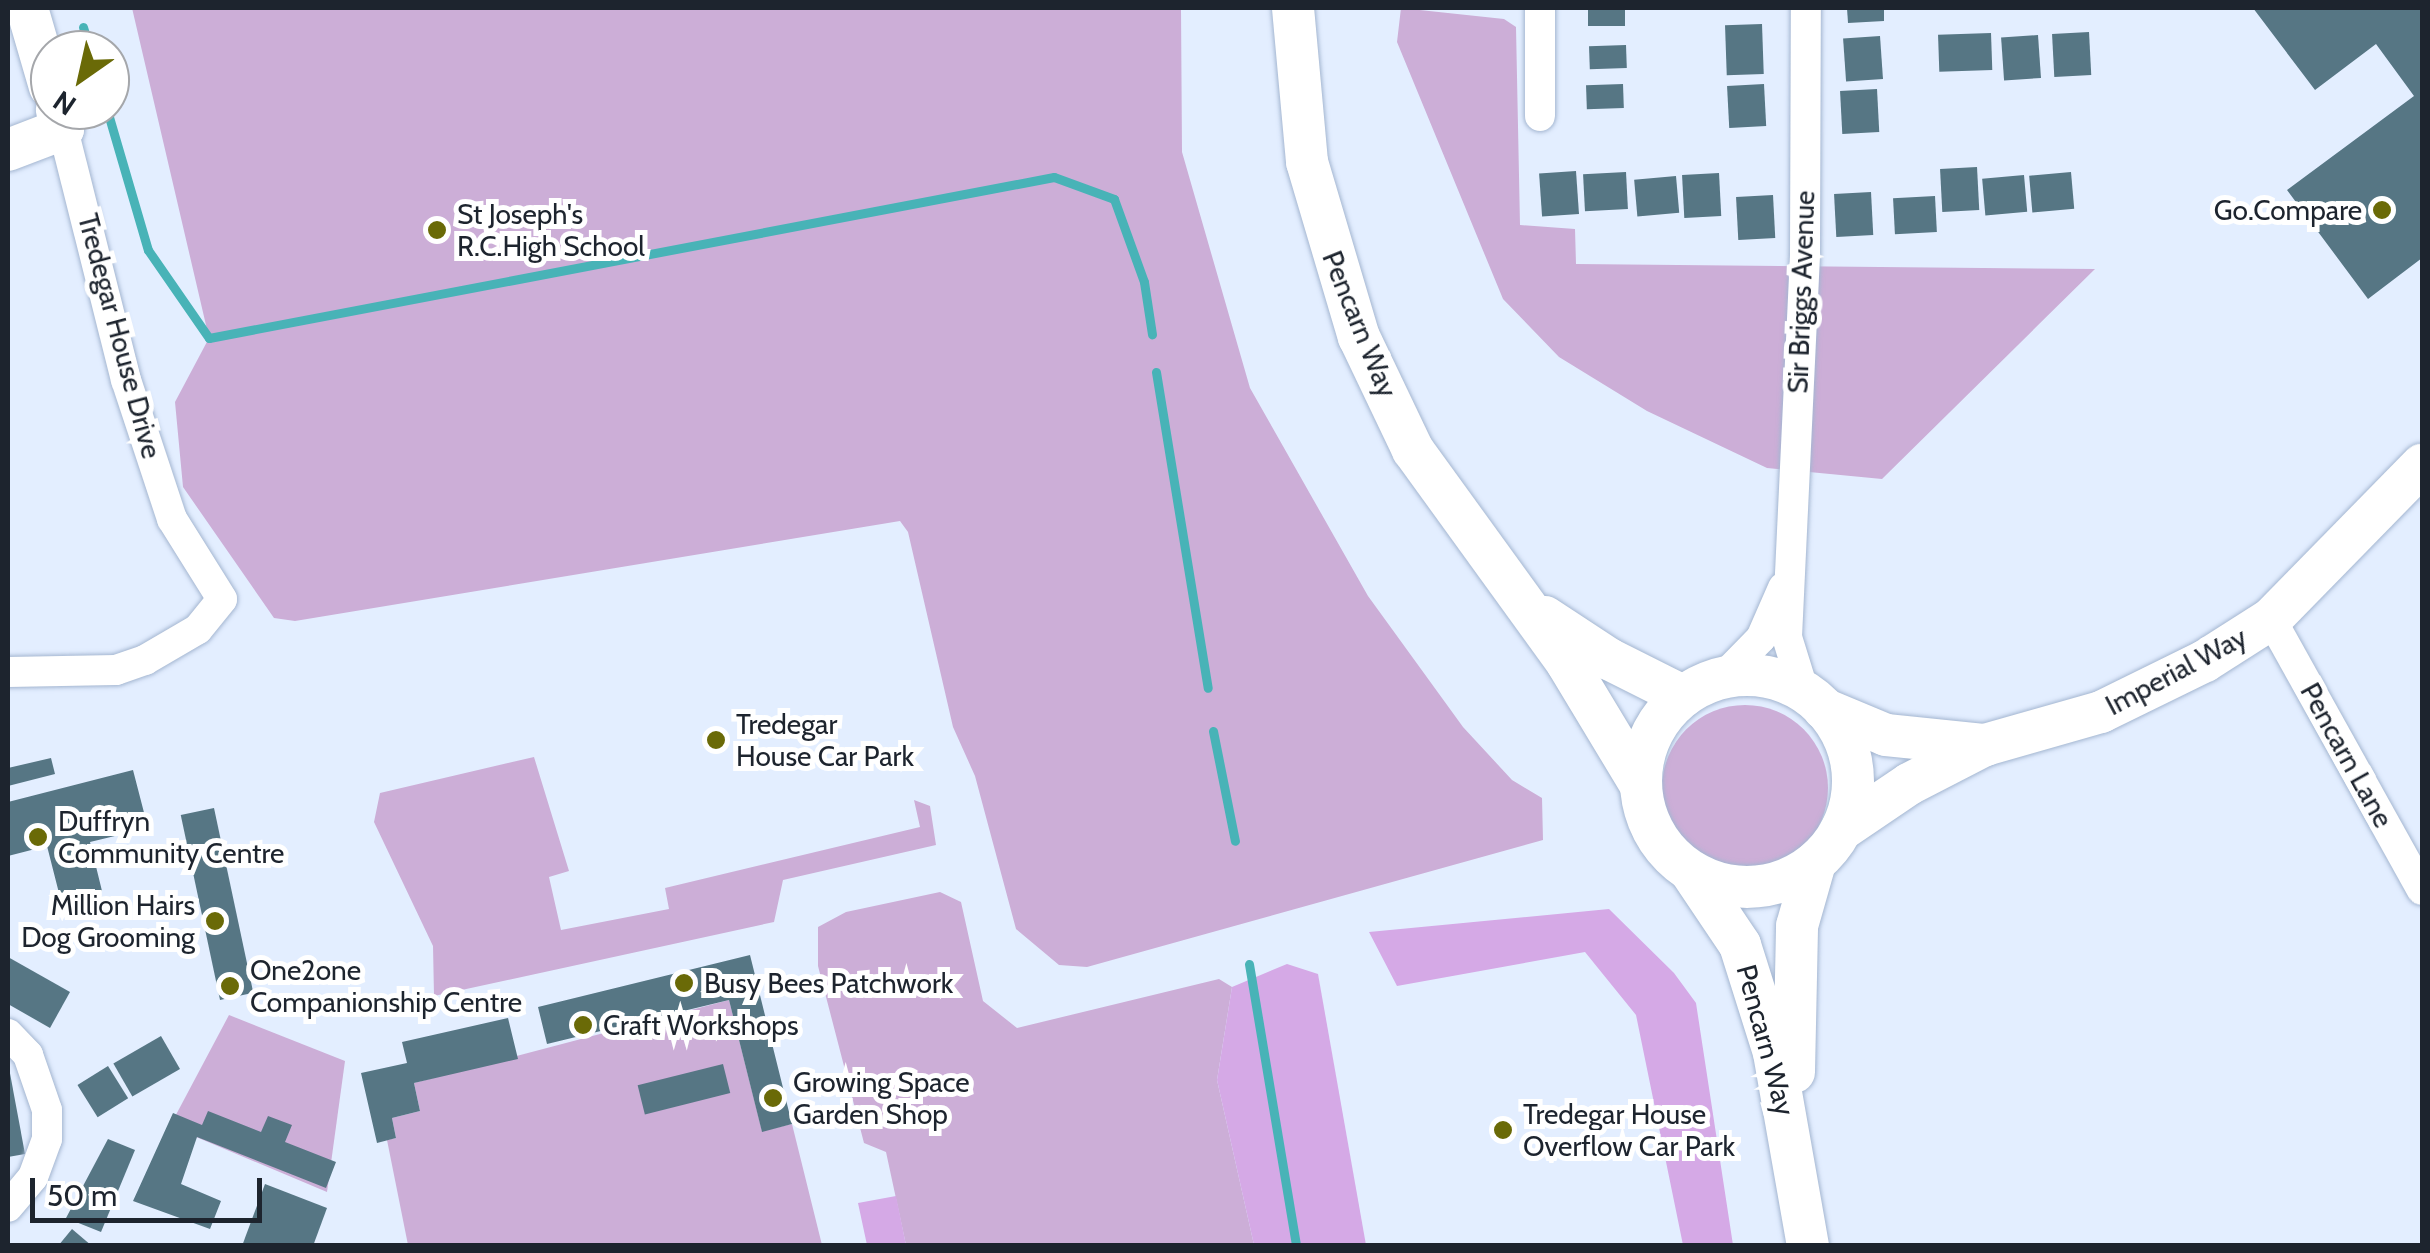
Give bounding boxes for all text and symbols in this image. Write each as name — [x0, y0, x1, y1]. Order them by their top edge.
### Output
north arrow — [30, 30, 130, 130]
text: N — [47, 84, 82, 123]
street label: Sir Briggs Avenue — [1781, 190, 1821, 394]
place label: Go.Compare — [2214, 193, 2362, 227]
place label: St Joseph's R.C.High School — [457, 197, 645, 263]
marker: Go.Compare — [2371, 199, 2393, 221]
street label: Tredegar House Drive — [71, 210, 169, 462]
marker: St Joseph's R.C.High School — [426, 219, 448, 241]
street label: Pencarn Way — [1315, 246, 1405, 402]
street label: Imperial Way — [2100, 620, 2252, 722]
street label: Pencarn Lane — [2294, 677, 2400, 833]
place label: Tredegar House Car Park — [736, 707, 914, 773]
marker: Tredegar House Car Park — [705, 729, 727, 751]
place label: Duffryn Community Centre — [58, 804, 284, 870]
marker: Duffryn Community Centre — [27, 826, 49, 848]
place label: Million Hairs Dog Grooming — [21, 888, 195, 954]
marker: Million Hairs Dog Grooming — [204, 910, 226, 932]
place label: One2one Companionship Centre — [250, 953, 522, 1019]
street label: Pencarn Way — [1730, 961, 1802, 1119]
place label: Busy Bees Patchwork — [704, 966, 953, 1000]
marker: Busy Bees Patchwork — [673, 972, 695, 994]
marker: One2one Companionship Centre — [219, 975, 241, 997]
place label: Craft Workshops — [603, 1008, 799, 1042]
marker: Craft Workshops — [572, 1014, 594, 1036]
place label: Growing Space Garden Shop — [793, 1065, 970, 1131]
marker: Growing Space Garden Shop — [762, 1087, 784, 1109]
place label: Tredegar House Overflow Car Park — [1523, 1097, 1735, 1163]
marker: Tredegar House Overflow Car Park — [1492, 1119, 1514, 1141]
scale bar — [35, 1158, 268, 1220]
text: 50 m — [47, 1177, 117, 1214]

